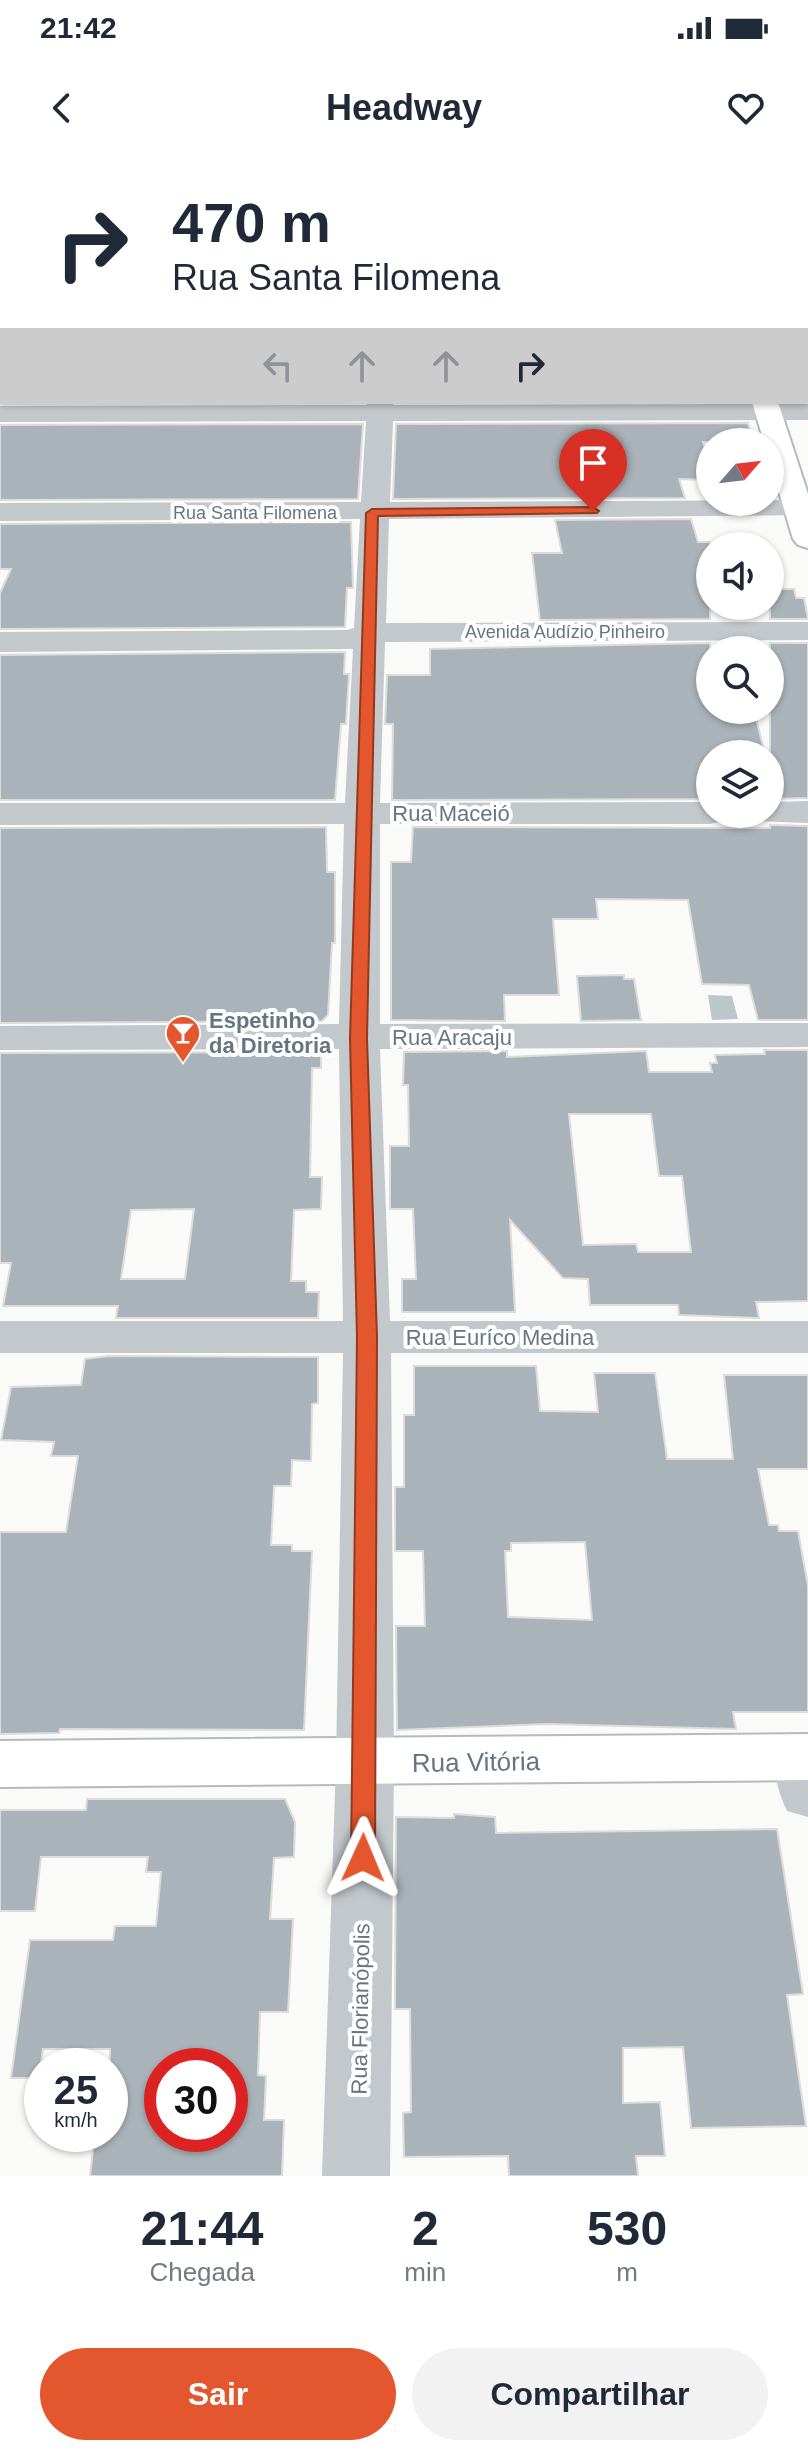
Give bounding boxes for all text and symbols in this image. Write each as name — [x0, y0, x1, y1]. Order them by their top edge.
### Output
text: 21:42 — [40, 11, 117, 44]
icon: back — [40, 86, 84, 130]
icon: heart — [724, 86, 768, 130]
text: Headway — [326, 87, 482, 128]
text: 470 m — [172, 191, 331, 254]
icon: right — [40, 192, 144, 296]
text: Rua Santa Filomena — [172, 257, 500, 298]
icon: left — [256, 344, 300, 388]
icon: ahead — [340, 344, 384, 388]
icon: ahead — [424, 344, 468, 388]
icon: right — [508, 344, 552, 388]
north arrow — [696, 428, 784, 516]
map controls — [696, 428, 784, 828]
pin — [559, 429, 627, 511]
icon: arrive — [571, 441, 615, 485]
street label: Rua Santa Filomena — [173, 503, 338, 523]
button: sound — [696, 532, 784, 620]
street label: Avenida Audízio Pinheiro — [465, 622, 665, 642]
button: search — [696, 636, 784, 724]
button: layers — [696, 740, 784, 828]
street label: Rua Maceió — [392, 801, 510, 826]
place label: Espetinho da Diretoria — [209, 1008, 332, 1058]
bar icon: Espetinho da Diretoria — [164, 1014, 202, 1064]
street label: Rua Aracaju — [392, 1025, 512, 1050]
street label: Rua Euríco Medina — [406, 1325, 595, 1350]
street label: Rua Vitória — [412, 1746, 541, 1778]
position arrow — [321, 1816, 405, 1900]
street label: Rua Florianópolis — [347, 1923, 374, 2095]
speed limit sign: 30 — [144, 2048, 248, 2152]
text: 25 — [54, 2068, 98, 2112]
text: km/h — [54, 2109, 98, 2131]
text: 21:44 — [141, 2202, 264, 2255]
text: 2 — [412, 2202, 439, 2255]
text: 530 — [587, 2202, 667, 2255]
text: Chegada — [149, 2257, 255, 2287]
text: min — [404, 2257, 446, 2287]
text: m — [616, 2257, 638, 2287]
button: Sair — [40, 2348, 396, 2440]
button: Compartilhar — [412, 2348, 768, 2440]

